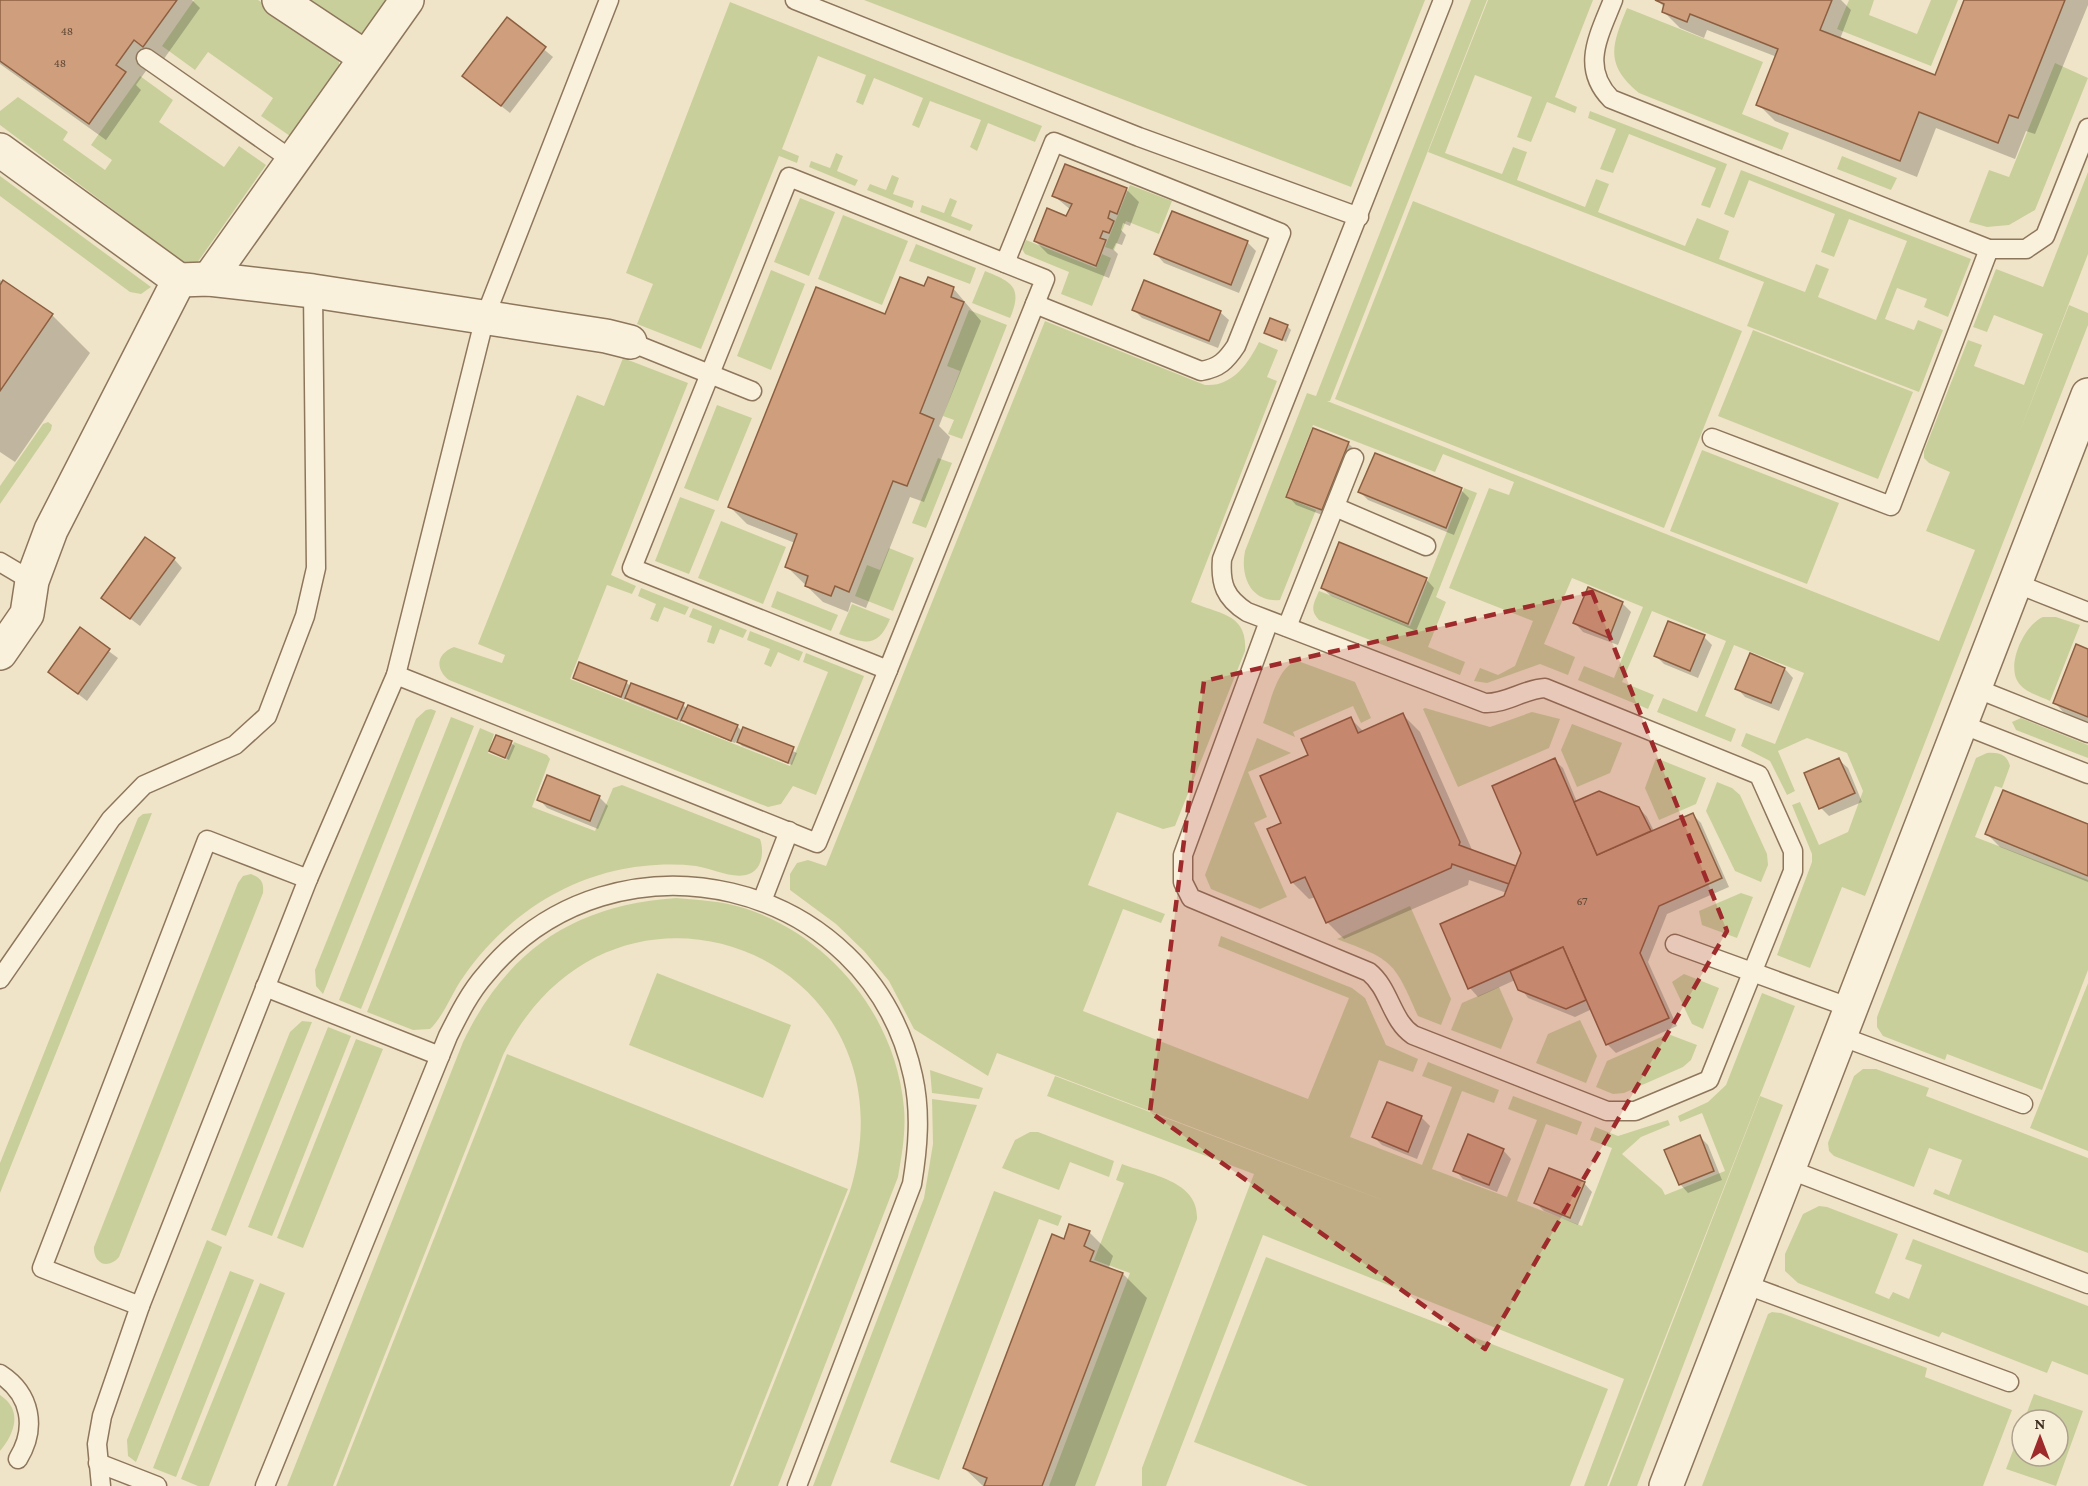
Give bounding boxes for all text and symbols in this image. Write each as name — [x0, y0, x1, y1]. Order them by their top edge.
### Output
house number: 48 — [61, 24, 73, 38]
house number: 48 — [54, 56, 66, 70]
house number: 67 — [1576, 894, 1588, 908]
north arrow — [2010, 1408, 2070, 1468]
text: N — [2035, 1415, 2046, 1432]

